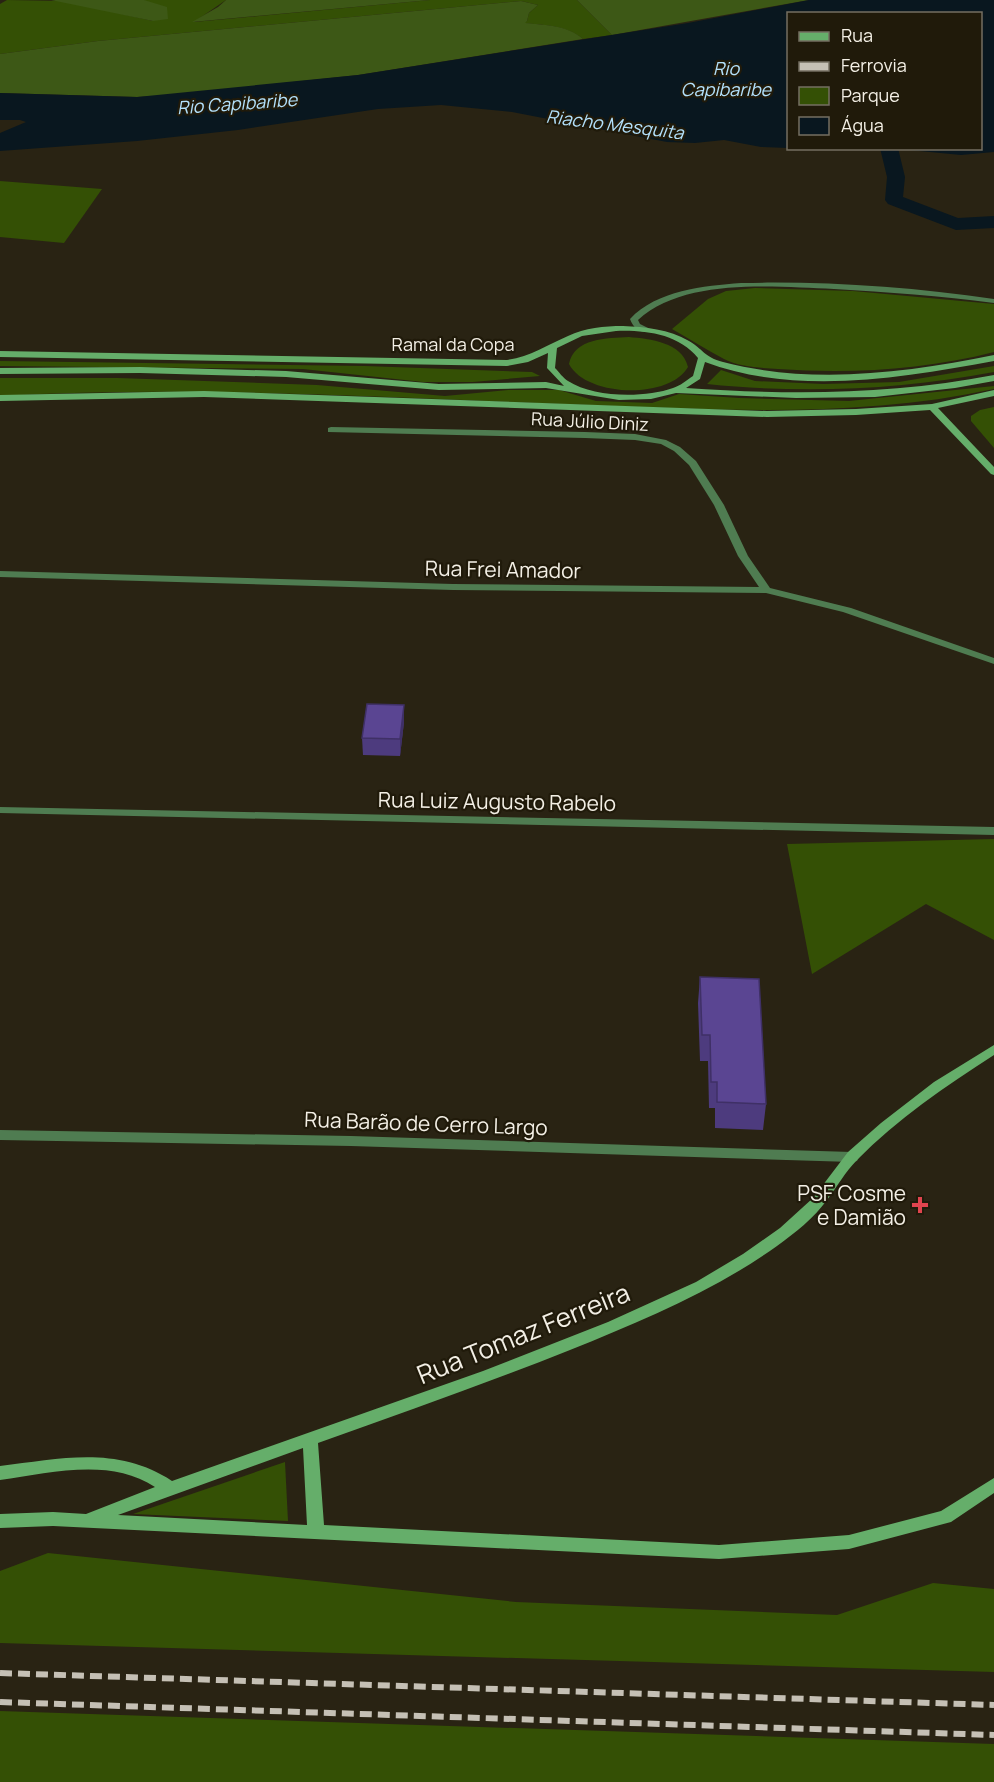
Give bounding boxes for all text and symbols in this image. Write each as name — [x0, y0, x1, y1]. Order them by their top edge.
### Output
legend — [787, 12, 982, 150]
text: Rua — [841, 23, 873, 47]
text: Ferrovia — [841, 53, 907, 77]
water label: Rio Capibaribe — [681, 56, 773, 101]
text: Parque — [841, 83, 900, 107]
water label: Rio Capibaribe — [176, 87, 299, 119]
water label: Riacho Mesquita — [545, 104, 686, 144]
text: Água — [841, 113, 884, 137]
street label: Ramal da Copa — [392, 332, 514, 356]
street label: Rua Júlio Diniz — [530, 406, 650, 436]
street label: Rua Frei Amador — [425, 554, 582, 584]
street label: Rua Luiz Augusto Rabelo — [378, 785, 616, 817]
street label: Rua Barão de Cerro Largo — [304, 1105, 548, 1141]
place label: PSF Cosme e Damião — [797, 1179, 906, 1231]
marker: PSF Cosme e Damião — [911, 1196, 929, 1214]
street label: Rua Tomaz Ferreira — [411, 1274, 635, 1392]

